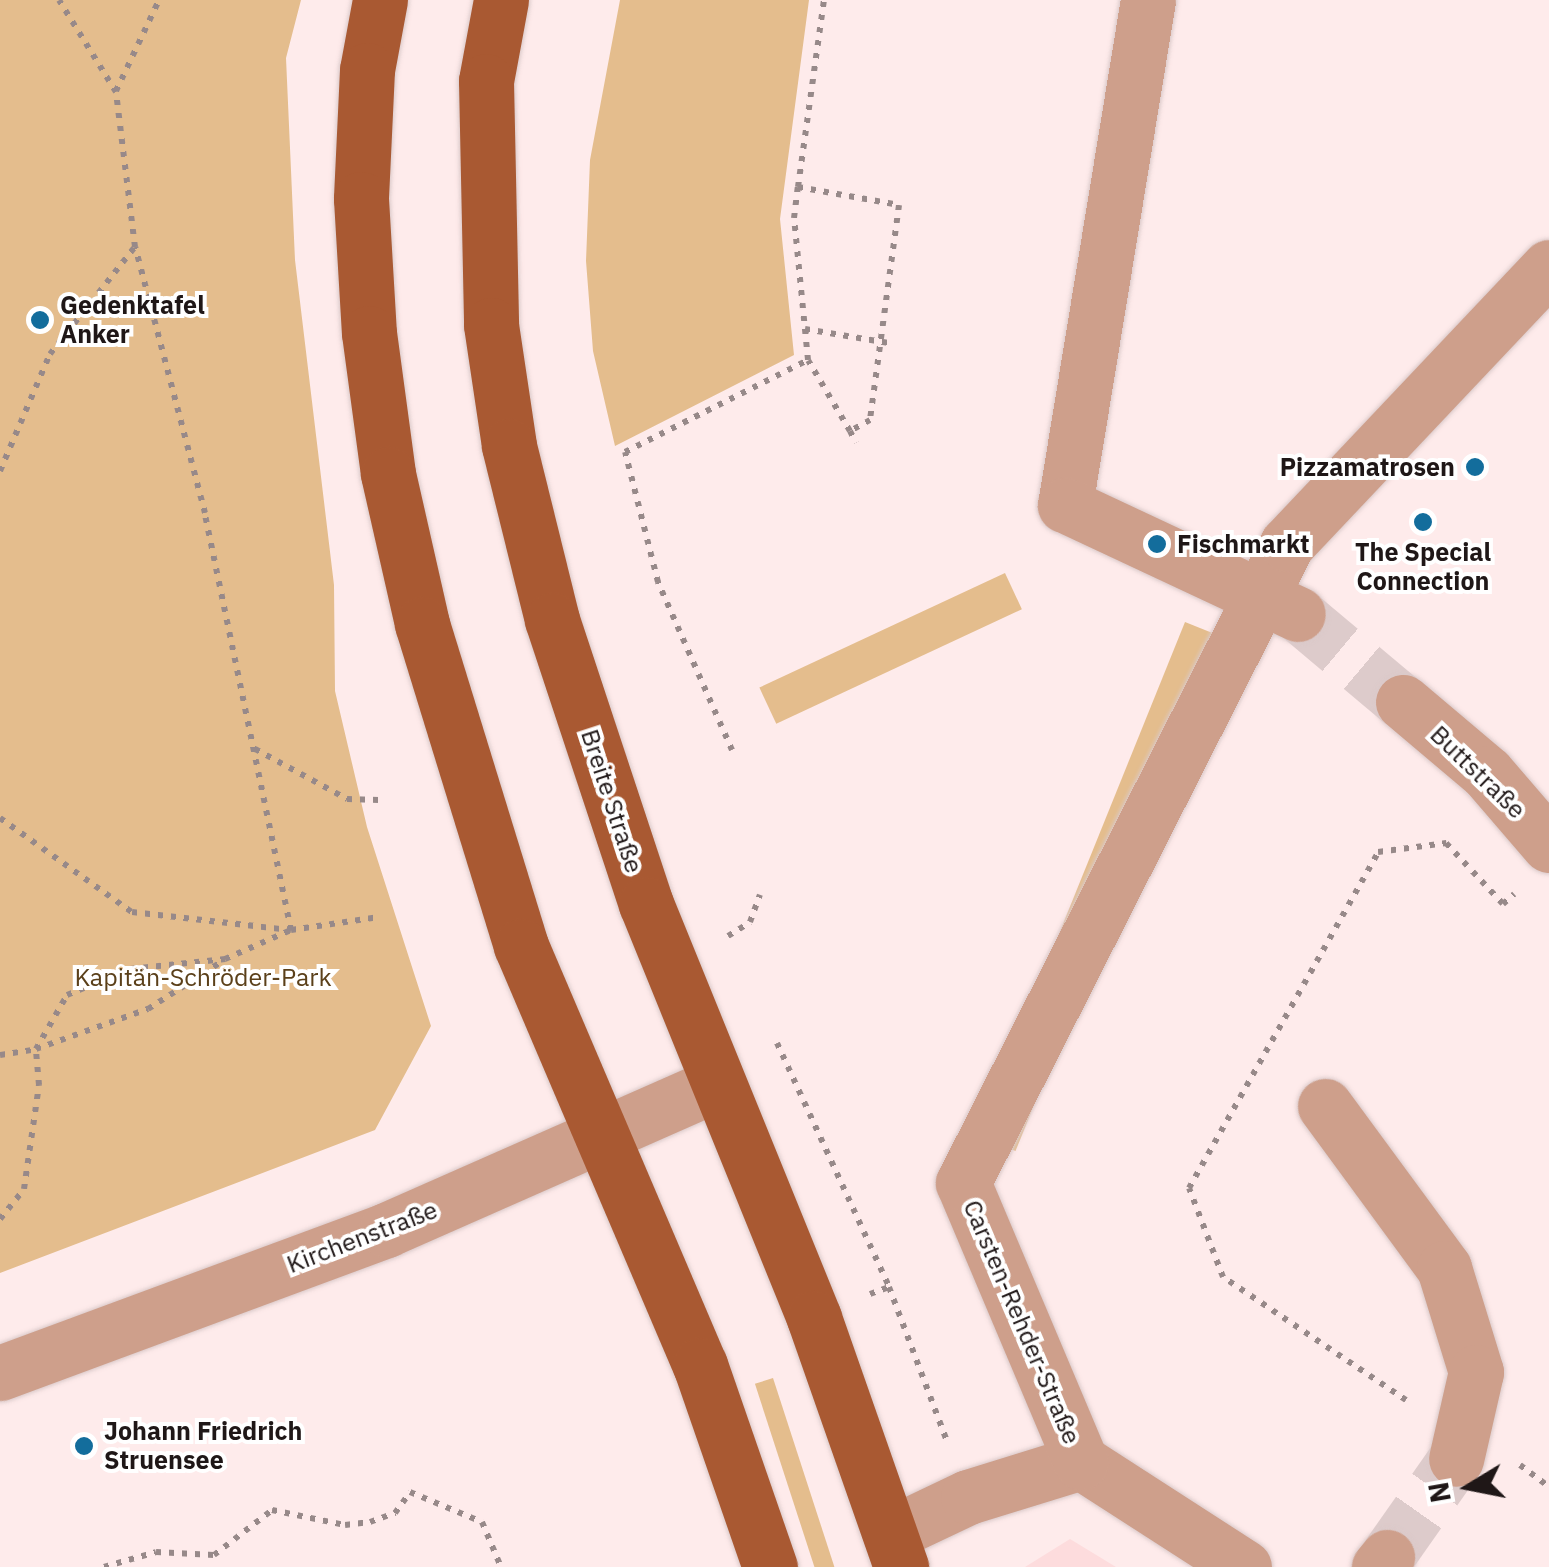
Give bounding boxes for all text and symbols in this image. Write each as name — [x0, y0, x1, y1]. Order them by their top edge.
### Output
place label: Gedenktafel Anker — [60, 291, 205, 350]
marker: Gedenktafel Anker — [29, 309, 51, 331]
place label: Pizzamatrosen — [1280, 452, 1455, 482]
marker: Pizzamatrosen — [1464, 456, 1486, 478]
marker: The Special Connection — [1412, 511, 1434, 533]
place label: Fischmarkt — [1177, 529, 1310, 559]
marker: Fischmarkt — [1146, 533, 1168, 555]
place label: The Special Connection — [1355, 538, 1491, 597]
street label: Buttstraße — [1424, 719, 1532, 825]
street label: Breite Straße — [575, 725, 649, 877]
park label: Kapitän-Schröder-Park — [74, 962, 332, 992]
street label: Kirchenstraße — [283, 1195, 441, 1279]
street label: Carsten-Rehder-Straße — [957, 1196, 1087, 1448]
place label: Johann Friedrich Struensee — [104, 1417, 302, 1476]
marker: Johann Friedrich Struensee — [73, 1435, 95, 1457]
north arrow — [1419, 1437, 1519, 1537]
text: N — [1419, 1479, 1459, 1505]

